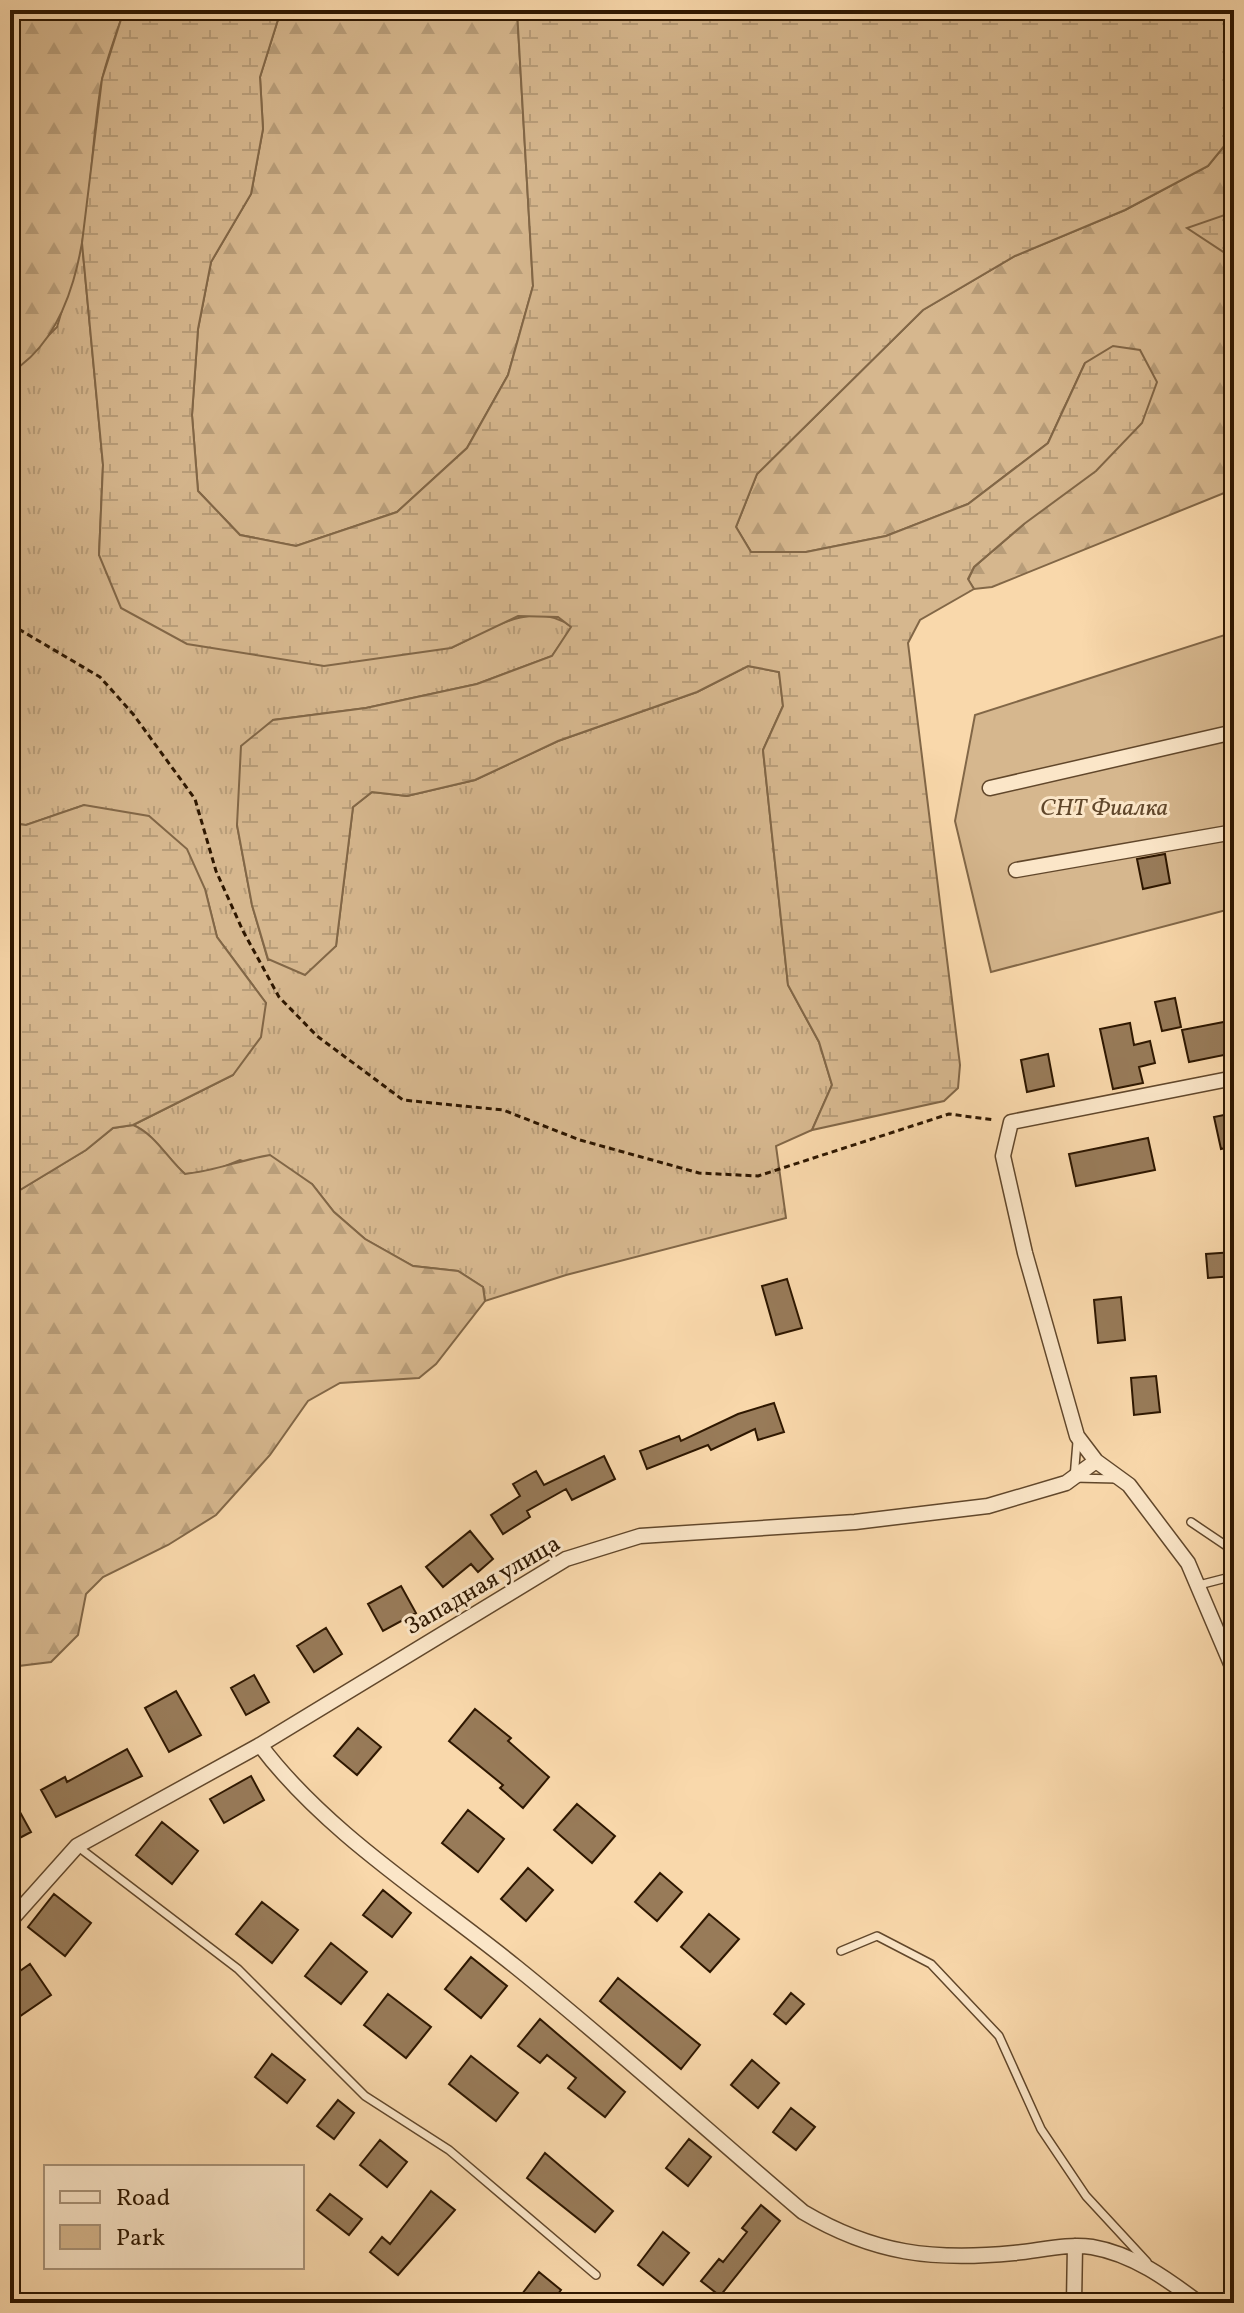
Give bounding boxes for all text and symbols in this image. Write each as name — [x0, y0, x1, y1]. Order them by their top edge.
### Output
park label: СНТ Фиалка — [1040, 792, 1168, 826]
street label: Западная улица — [399, 1528, 567, 1644]
legend — [44, 2165, 304, 2269]
text: Road — [116, 2182, 170, 2216]
text: Park — [116, 2222, 165, 2256]

